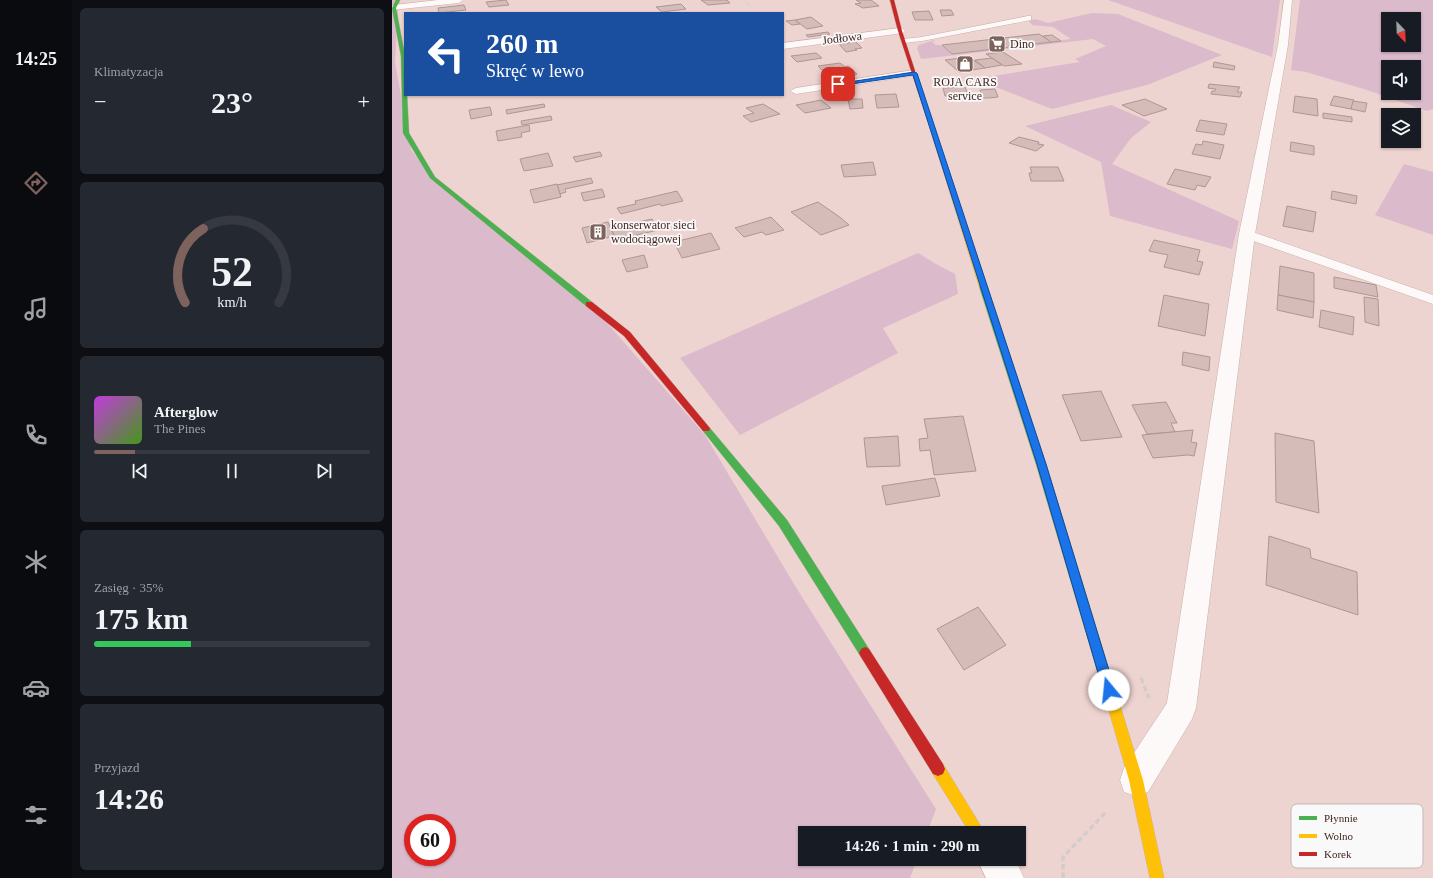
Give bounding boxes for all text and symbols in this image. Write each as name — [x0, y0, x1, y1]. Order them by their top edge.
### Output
north arrow — [1381, 12, 1421, 52]
map controls — [1381, 12, 1421, 148]
icon: left — [420, 28, 472, 80]
text: 260 m — [486, 28, 558, 59]
street label: Jodłowa — [821, 29, 863, 47]
supermarket icon: Dino — [987, 34, 1007, 54]
place label: Dino — [1010, 37, 1034, 51]
text: 14:25 — [15, 49, 57, 69]
shop icon: ROJA CARS service — [955, 54, 975, 74]
button: sound — [1381, 60, 1421, 100]
text: Skręć w lewo — [486, 61, 584, 81]
text: Klimatyzacja — [94, 64, 163, 79]
pin — [821, 67, 855, 101]
icon: arrive — [827, 73, 849, 95]
place label: ROJA CARS service — [933, 75, 997, 103]
text: 23° — [211, 86, 253, 119]
text: − — [94, 89, 106, 114]
text: + — [358, 89, 370, 114]
button: layers — [1381, 108, 1421, 148]
icon: directions — [22, 169, 50, 197]
place label: konserwator sieci wodociągowej — [611, 218, 696, 246]
building icon: konserwator sieci wodociągowej — [588, 222, 608, 242]
text: 52 — [211, 249, 253, 295]
text: km/h — [217, 294, 247, 310]
icon: music — [22, 295, 50, 323]
text: Afterglow — [154, 404, 218, 420]
icon: phone — [22, 421, 50, 449]
text: The Pines — [154, 421, 206, 436]
icon: previous — [129, 460, 151, 482]
icon: pause — [221, 460, 243, 482]
icon: next — [313, 460, 335, 482]
icon: climate — [22, 548, 50, 576]
text: Zasięg · 35% — [94, 580, 163, 595]
text: 175 km — [94, 602, 188, 635]
position arrow — [1088, 669, 1130, 711]
icon: car — [22, 674, 50, 702]
text: Przyjazd — [94, 760, 139, 775]
text: 14:26 — [94, 782, 164, 815]
icon: filters — [22, 801, 50, 829]
legend — [1291, 804, 1423, 868]
text: Płynnie — [1324, 812, 1358, 824]
speed limit sign: 60 — [404, 814, 456, 866]
text: Wolno — [1324, 830, 1354, 842]
text: 14:26 · 1 min · 290 m — [845, 838, 980, 854]
text: Korek — [1324, 848, 1352, 860]

